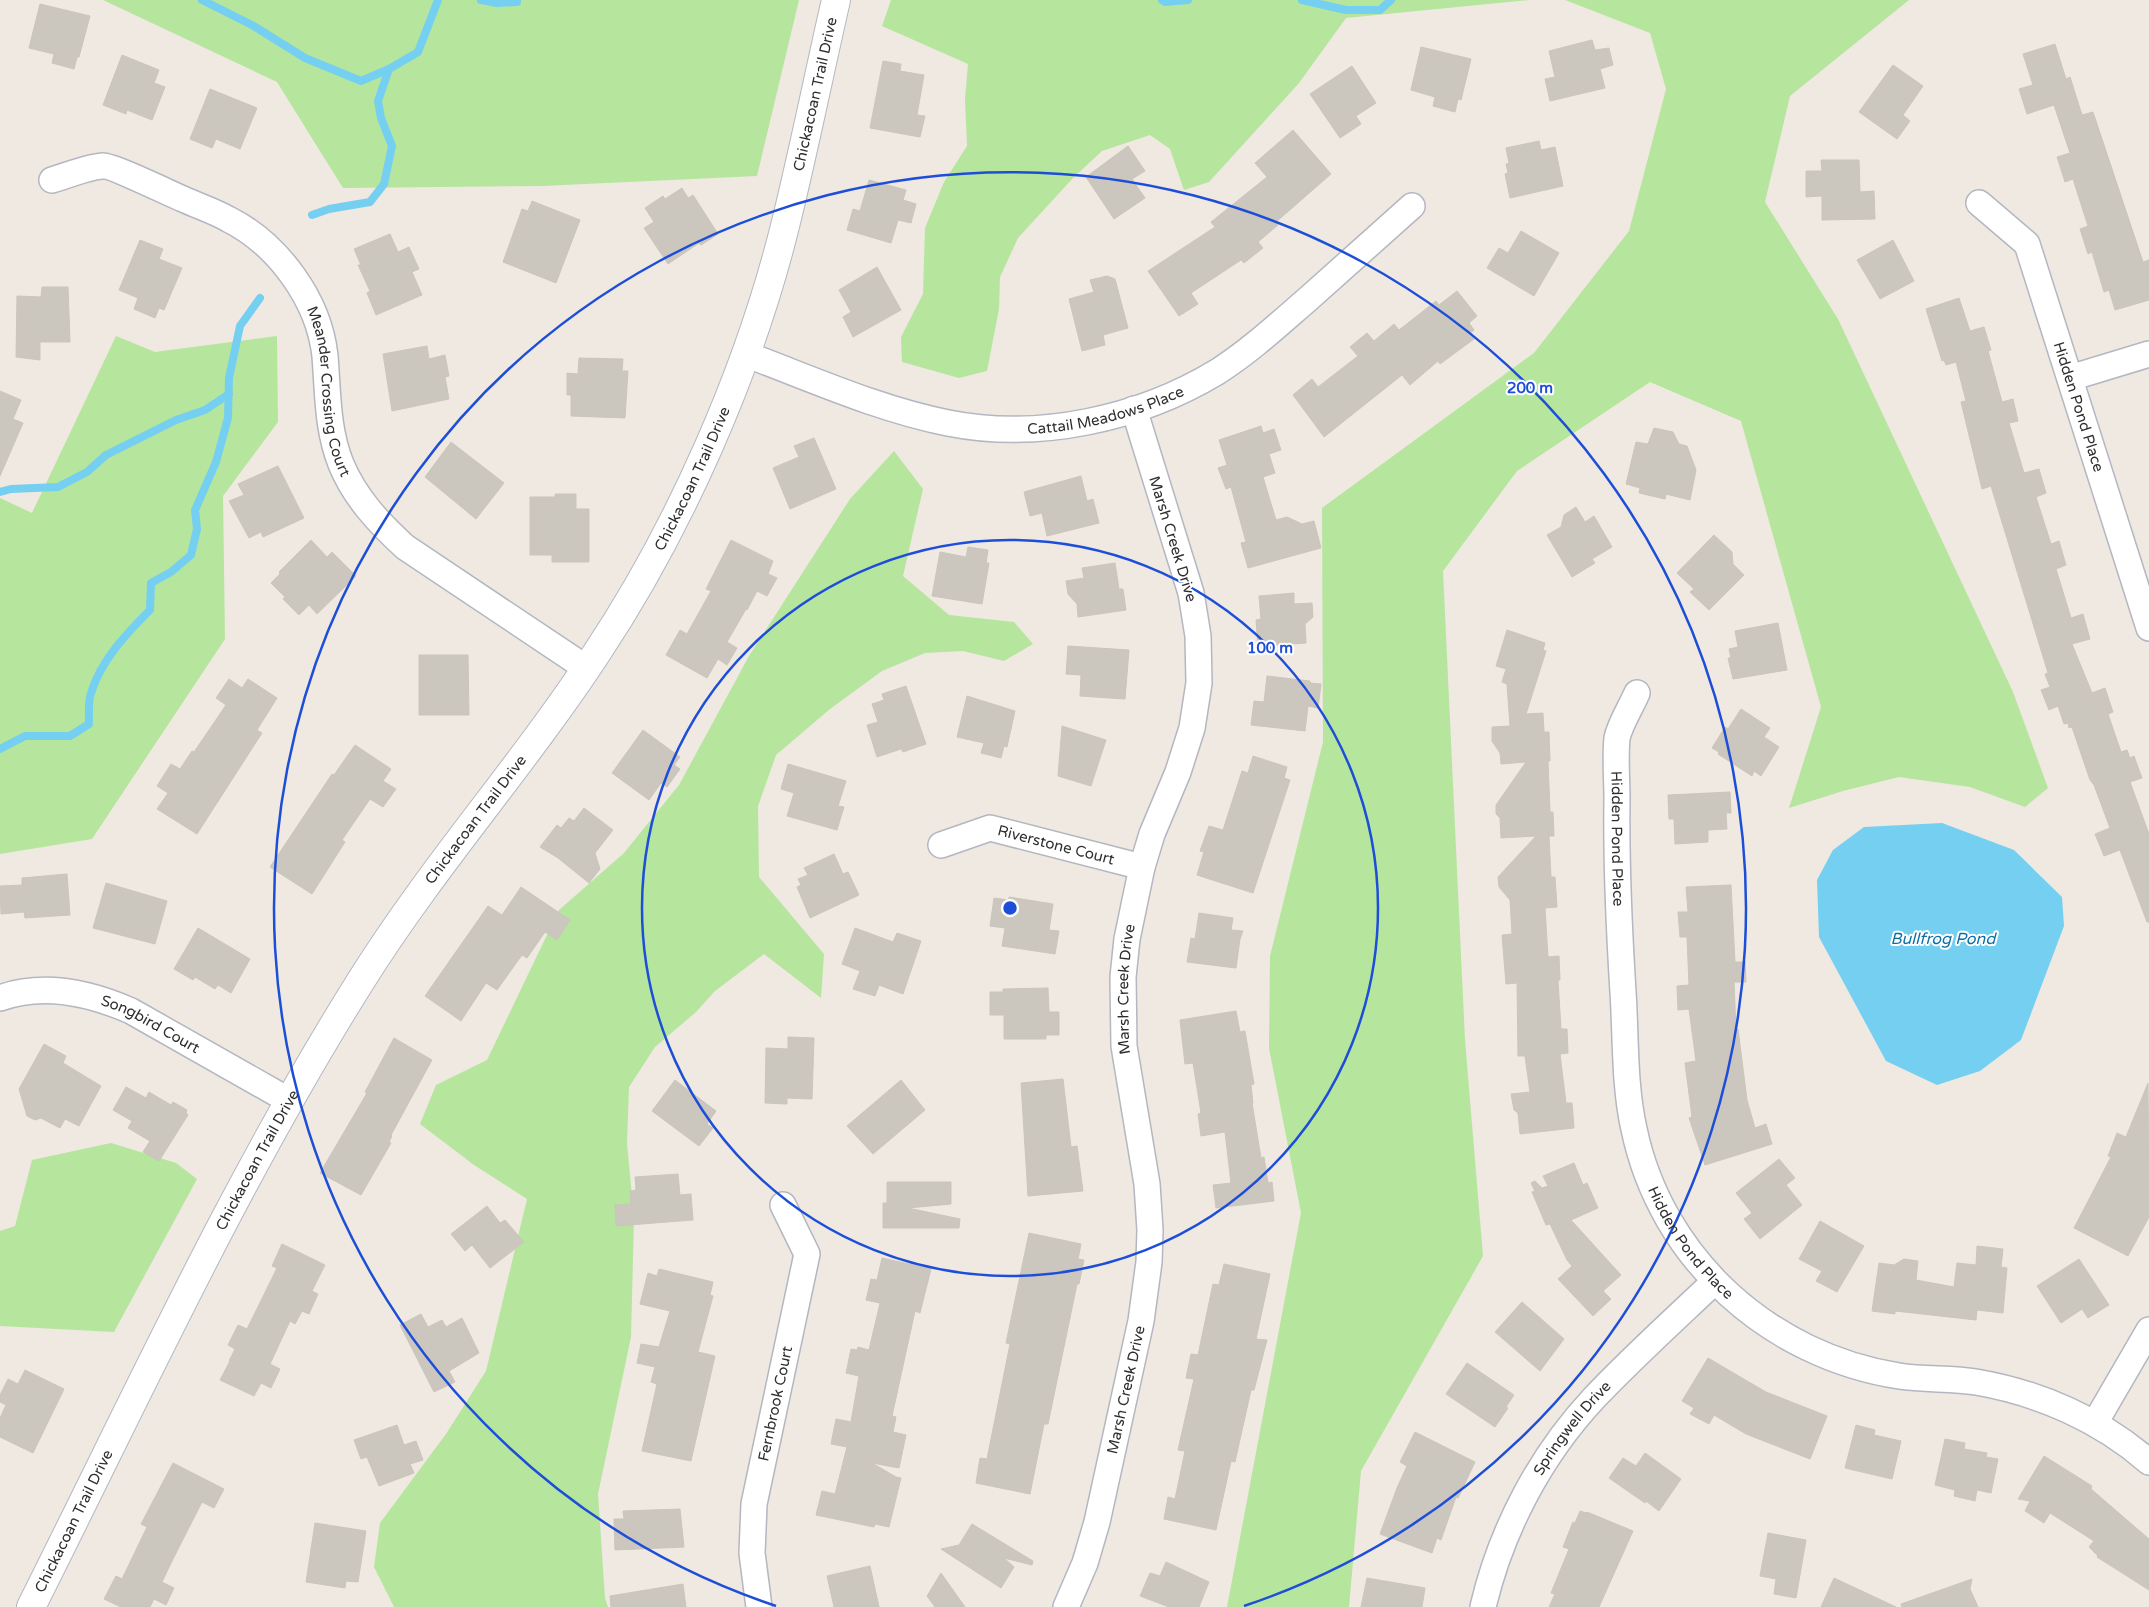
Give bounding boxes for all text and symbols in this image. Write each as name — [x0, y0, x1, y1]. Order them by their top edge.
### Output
street label: Chickacoan Trail Drive — [789, 15, 841, 173]
street label: Meander Crossing Court — [303, 304, 355, 480]
street label: Hidden Pond Place — [2050, 340, 2108, 474]
text: 200 m — [1507, 379, 1553, 397]
street label: Cattail Meadows Place — [1027, 382, 1187, 438]
street label: Chickacoan Trail Drive — [650, 404, 734, 554]
street label: Marsh Creek Drive — [1145, 474, 1201, 604]
text: 100 m — [1247, 639, 1293, 657]
street label: Chickacoan Trail Drive — [421, 751, 530, 888]
street label: Hidden Pond Place — [1607, 771, 1628, 907]
street label: Riverstone Court — [996, 821, 1117, 869]
centre of rings — [1001, 899, 1019, 917]
street label: Marsh Creek Drive — [1114, 922, 1139, 1056]
water label: Bullfrog Pond — [1891, 929, 1997, 949]
street label: Songbird Court — [99, 991, 203, 1057]
street label: Chickacoan Trail Drive — [212, 1087, 303, 1233]
street label: Hidden Pond Place — [1644, 1184, 1737, 1303]
street label: Marsh Creek Drive — [1103, 1324, 1149, 1456]
street label: Fernbrook Court — [754, 1344, 796, 1463]
street label: Springwell Drive — [1529, 1377, 1615, 1479]
street label: Chickacoan Trail Drive — [31, 1447, 117, 1595]

